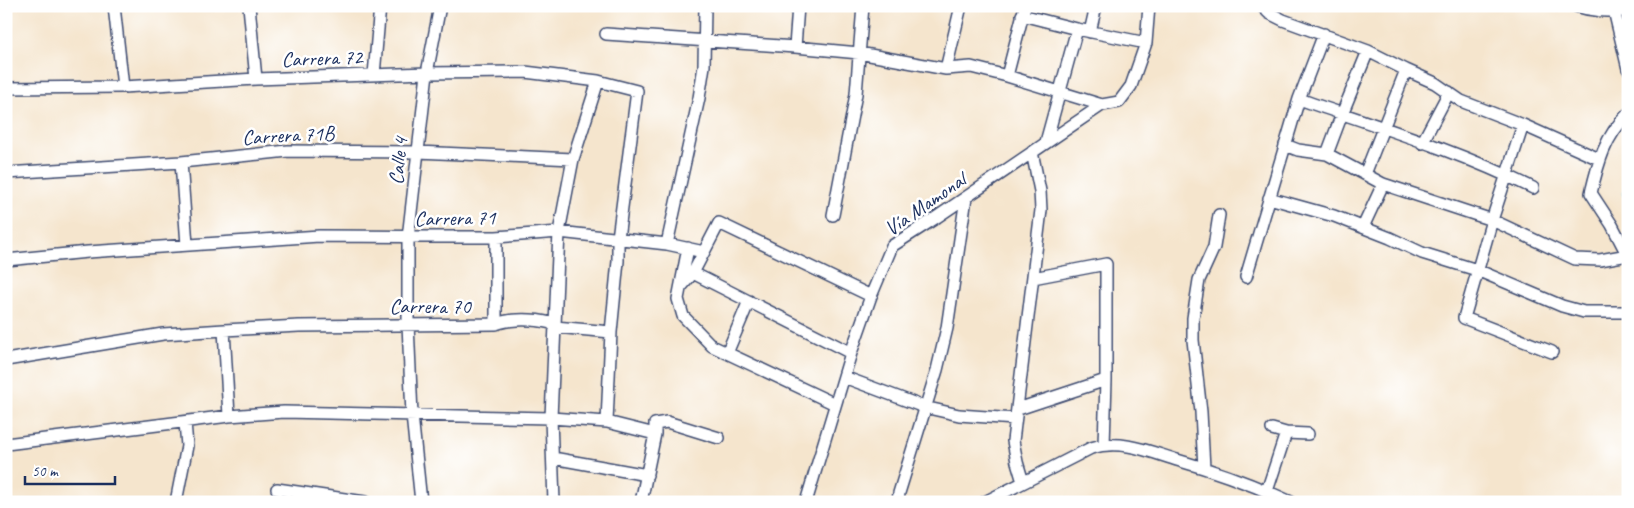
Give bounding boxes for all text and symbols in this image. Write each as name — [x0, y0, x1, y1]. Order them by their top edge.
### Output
street label: Carrera 72 — [281, 44, 365, 72]
street label: Carrera 71B — [241, 119, 337, 150]
street label: Calle 4 — [383, 133, 414, 186]
street label: Vía Mamonal — [879, 165, 974, 241]
street label: Carrera 71 — [414, 204, 497, 232]
street label: Carrera 70 — [389, 293, 472, 319]
scale bar — [25, 453, 115, 485]
text: 50 m — [32, 462, 59, 481]

